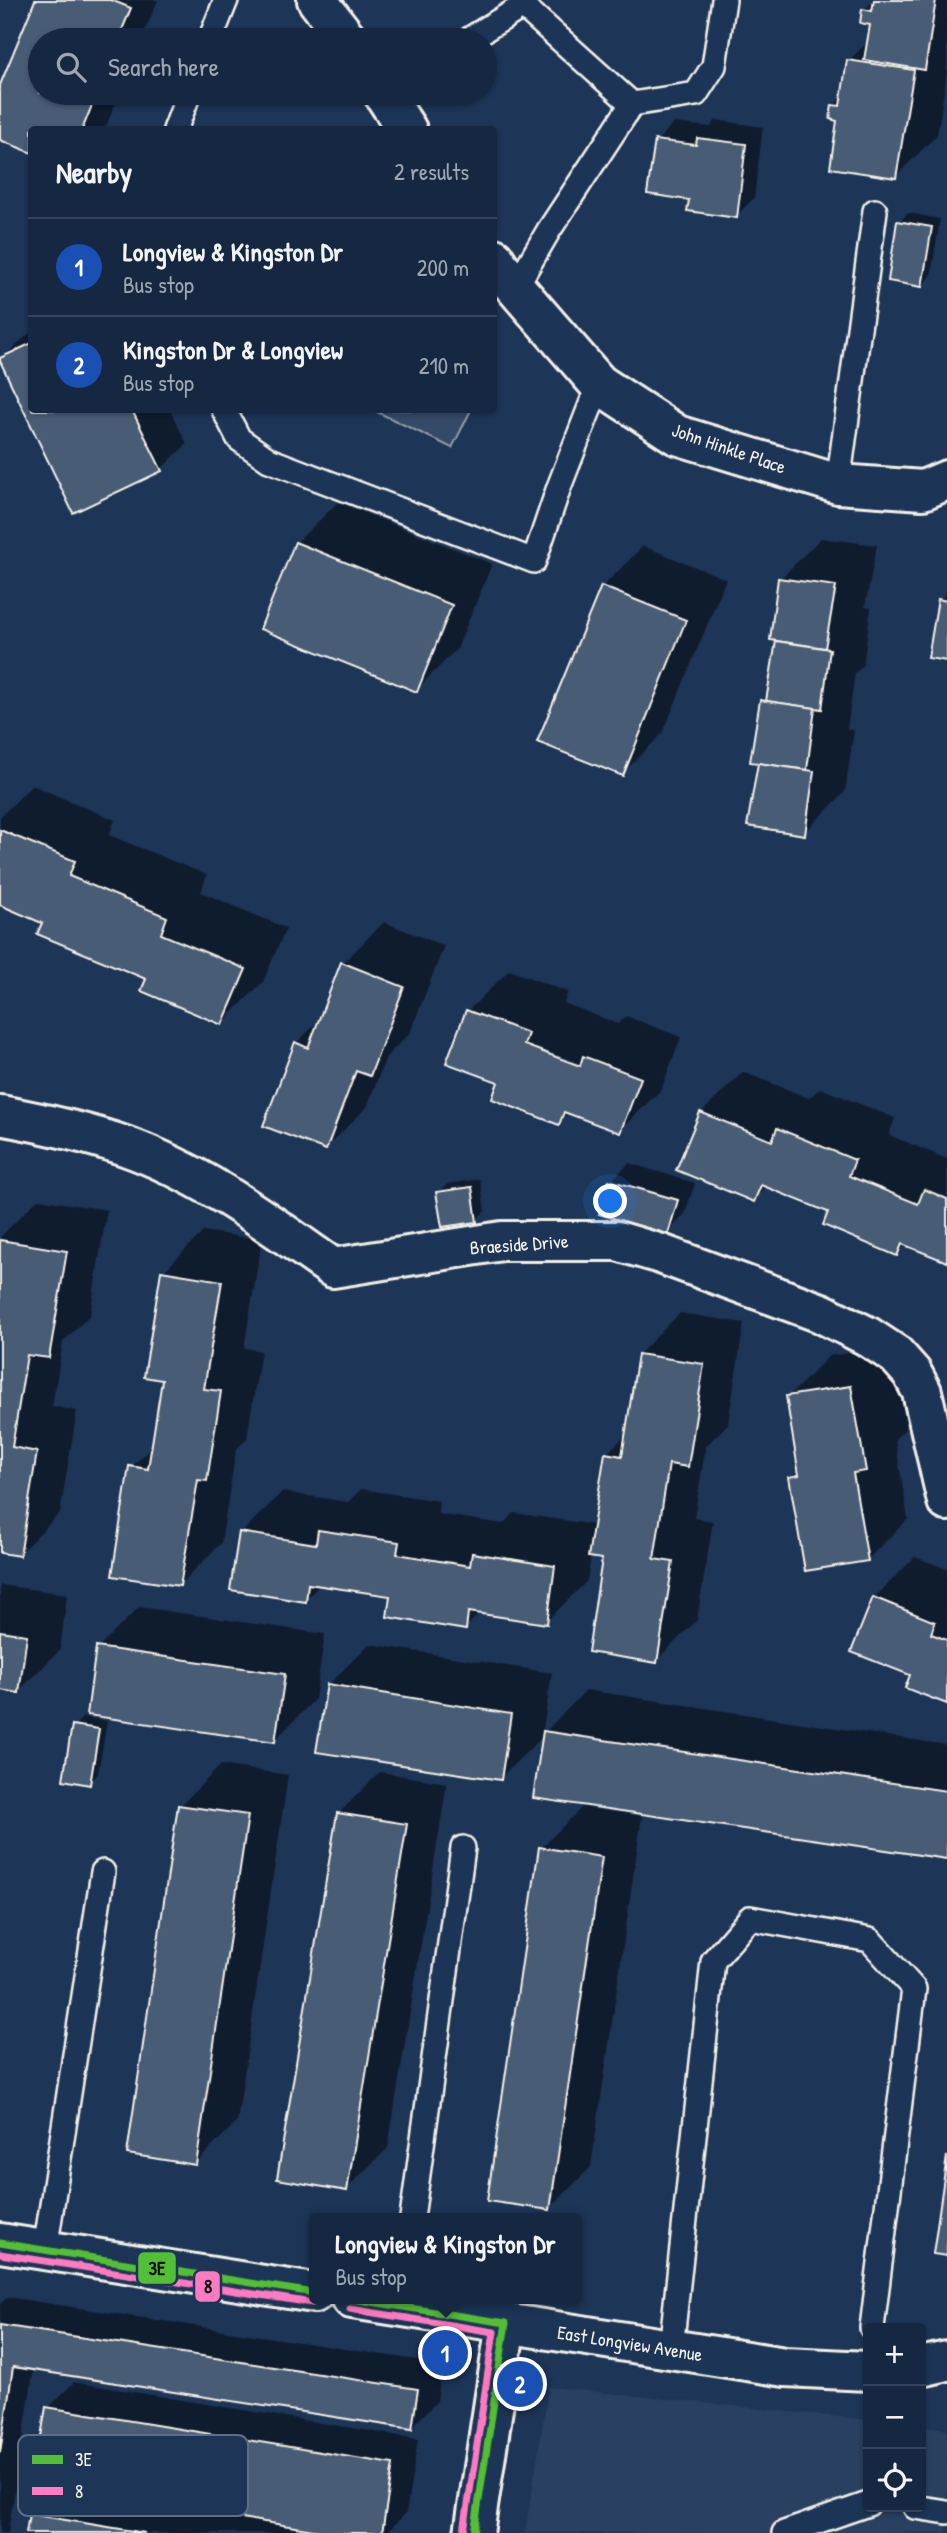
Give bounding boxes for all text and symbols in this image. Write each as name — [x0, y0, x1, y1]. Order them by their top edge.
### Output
search box — [28, 28, 497, 105]
icon: search — [52, 48, 90, 86]
text: Search here — [108, 49, 219, 84]
text: Nearby — [56, 152, 132, 192]
text: 2 results — [394, 156, 469, 187]
text: Longview & Kingston Dr — [123, 234, 343, 269]
text: 1 — [75, 252, 83, 283]
text: 200 m — [417, 252, 469, 283]
text: Bus stop — [123, 269, 194, 300]
text: Kingston Dr & Longview — [123, 332, 343, 367]
text: 2 — [74, 350, 84, 381]
text: 210 m — [419, 350, 469, 381]
text: Bus stop — [123, 367, 194, 398]
street label: John Hinkle Place — [669, 416, 790, 480]
your location — [593, 1184, 627, 1218]
street label: Braeside Drive — [469, 1228, 570, 1260]
popup — [309, 2213, 582, 2304]
text: Longview & Kingston Dr — [335, 2226, 556, 2261]
line badge: 3E — [137, 2251, 177, 2285]
text: 3E — [149, 2255, 166, 2281]
text: Bus stop — [335, 2261, 406, 2292]
line badge: 8 — [194, 2270, 221, 2303]
text: 8 — [204, 2273, 212, 2299]
street label: East Longview Avenue — [556, 2319, 705, 2367]
map controls — [863, 2323, 926, 2512]
button: + — [863, 2323, 926, 2386]
pin: 1 — [422, 2327, 468, 2379]
pin: 2 — [497, 2358, 543, 2410]
button: − — [863, 2386, 926, 2449]
legend — [18, 2435, 248, 2516]
text: 3E — [75, 2446, 93, 2472]
button: locate — [863, 2449, 926, 2512]
text: 8 — [75, 2478, 83, 2504]

